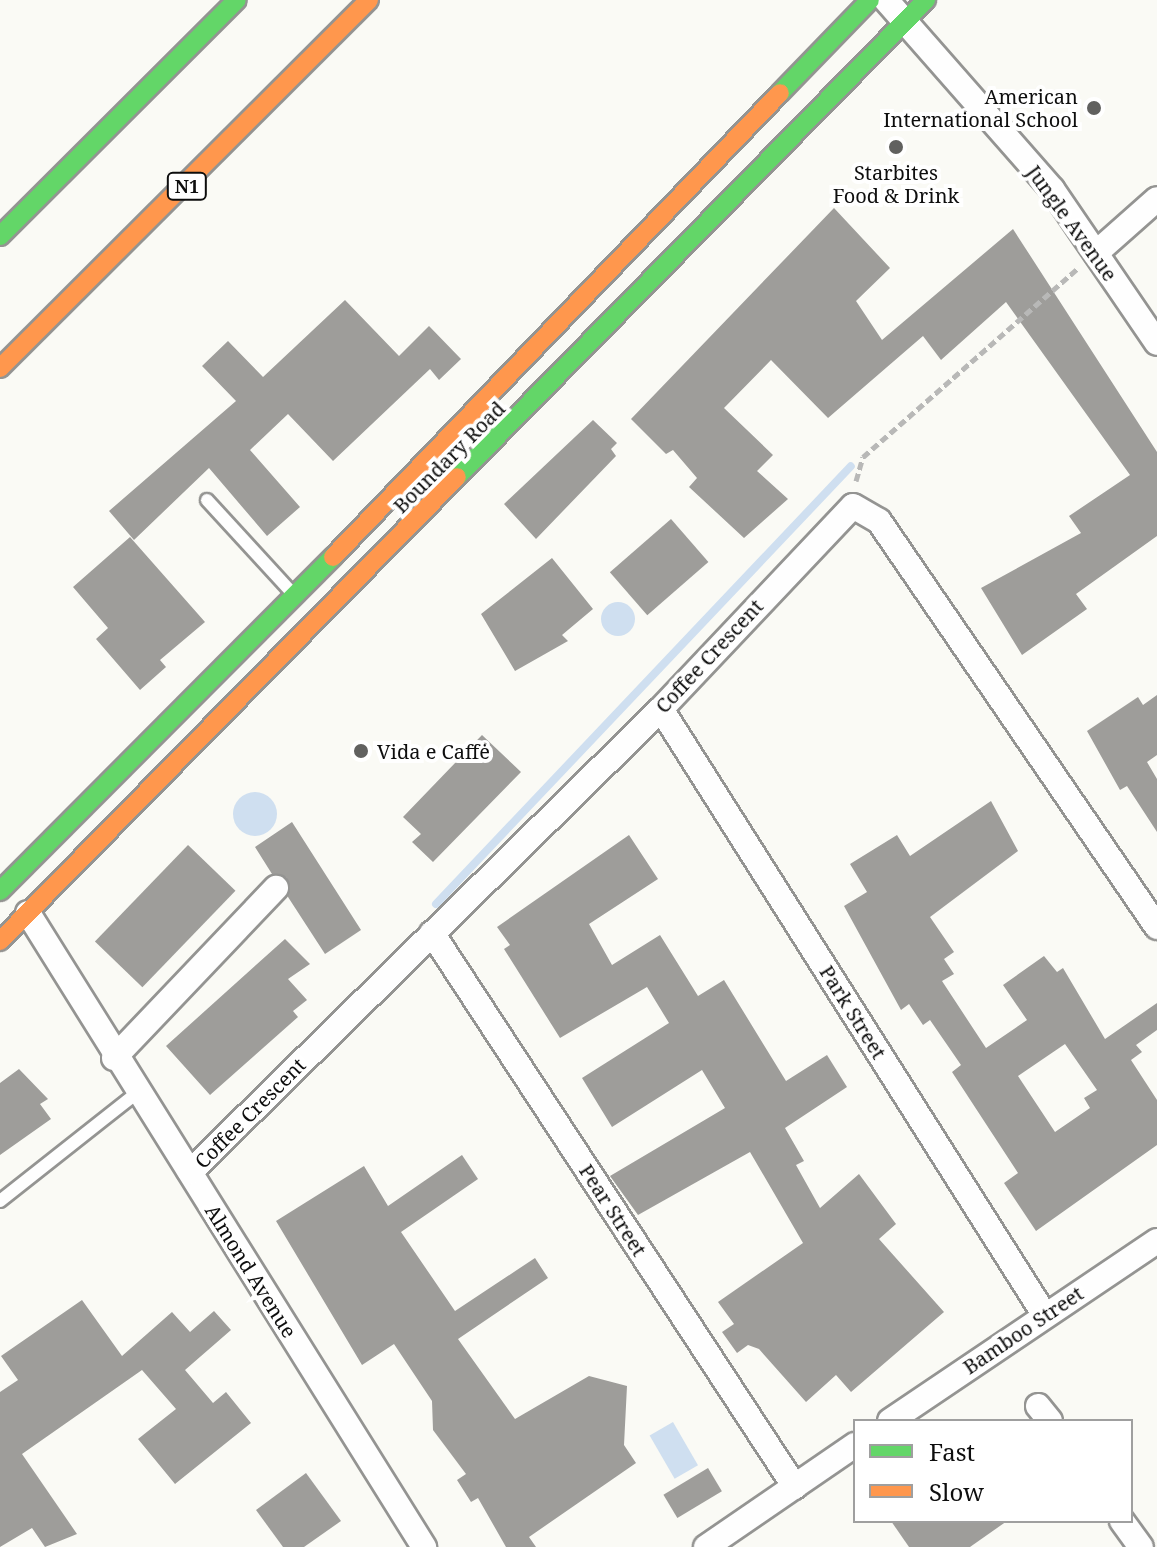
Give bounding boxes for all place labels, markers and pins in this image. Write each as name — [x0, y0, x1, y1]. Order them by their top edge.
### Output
place label: American International School — [883, 84, 1078, 131]
marker: American International School — [1085, 99, 1103, 117]
marker: Starbites Food & Drink — [887, 138, 905, 156]
place label: Starbites Food & Drink — [833, 160, 959, 207]
place label: Vida e Caffė — [377, 739, 490, 763]
marker: Vida e Caffė — [352, 742, 370, 760]

